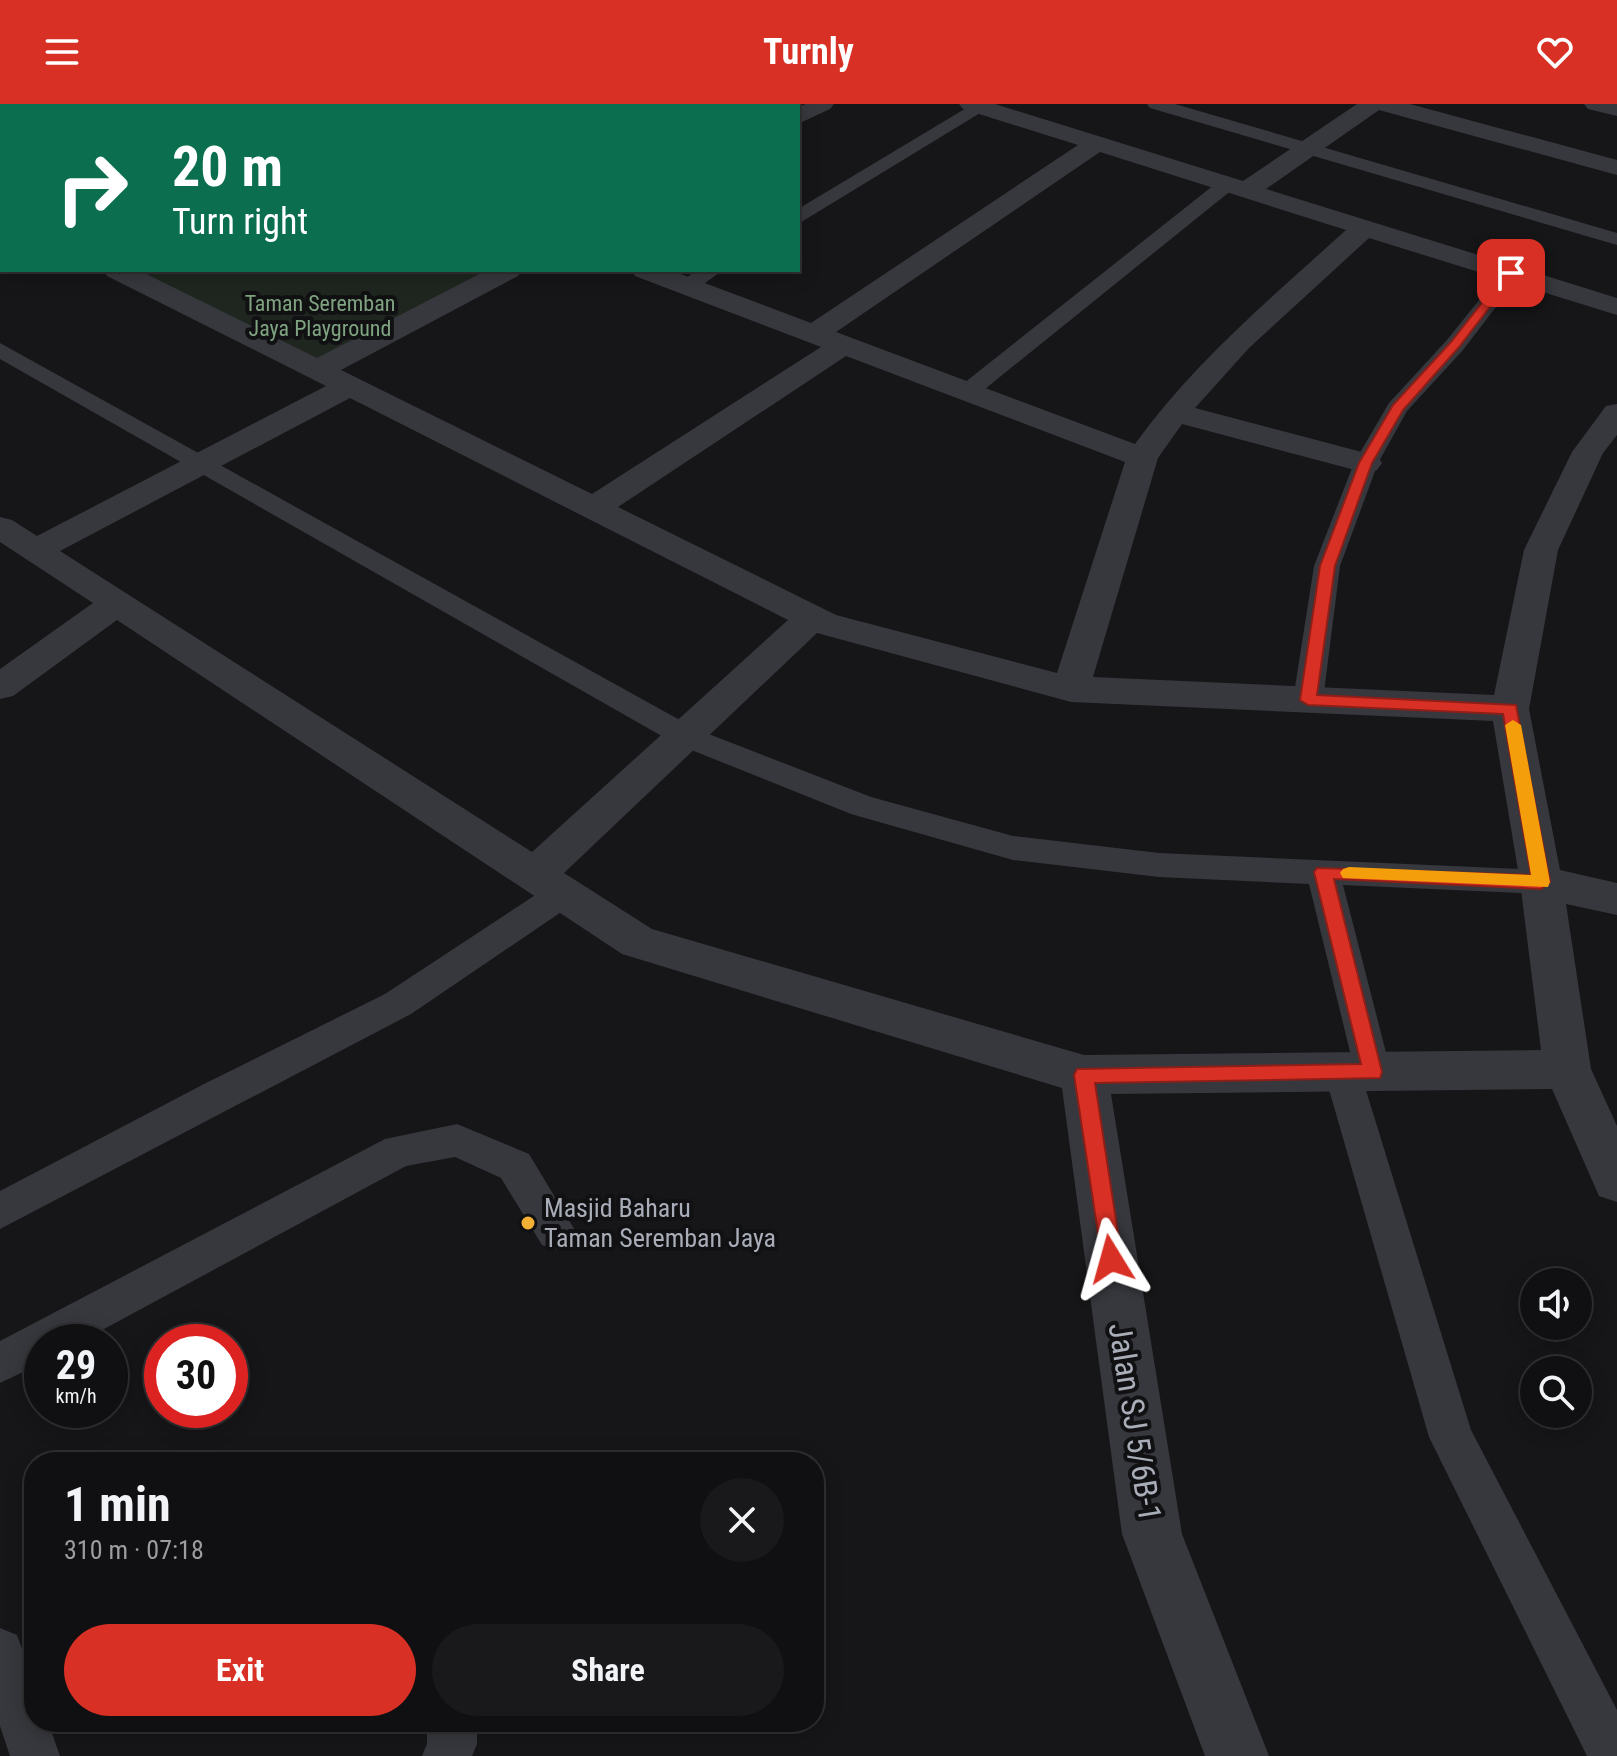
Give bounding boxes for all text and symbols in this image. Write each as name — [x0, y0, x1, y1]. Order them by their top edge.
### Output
icon: menu — [40, 30, 84, 74]
icon: heart — [1533, 30, 1577, 74]
text: Turnly — [763, 31, 854, 73]
text: 20 m — [172, 134, 283, 200]
icon: right — [40, 136, 144, 240]
text: Turn right — [172, 201, 308, 243]
pin — [1477, 239, 1545, 307]
icon: arrive — [1489, 251, 1533, 295]
park label: Taman Seremban Jaya Playground — [245, 291, 395, 341]
place label: Masjid Baharu Taman Seremban Jaya — [544, 1193, 776, 1253]
marker: Masjid Baharu Taman Seremban Jaya — [519, 1214, 537, 1232]
position arrow — [1069, 1217, 1153, 1301]
map controls — [1520, 1268, 1592, 1428]
button: sound — [1520, 1268, 1592, 1340]
street label: Jalan SJ 5/6B-1 — [1101, 1320, 1169, 1524]
speed limit sign: 30 — [144, 1324, 248, 1428]
text: 29 — [56, 1342, 96, 1389]
button: search — [1520, 1356, 1592, 1428]
text: km/h — [55, 1384, 97, 1408]
text: 1 min — [64, 1476, 171, 1533]
button: close — [700, 1478, 784, 1562]
text: 310 m · 07:18 — [64, 1535, 204, 1565]
button: Exit — [64, 1624, 416, 1716]
button: Share — [432, 1624, 784, 1716]

